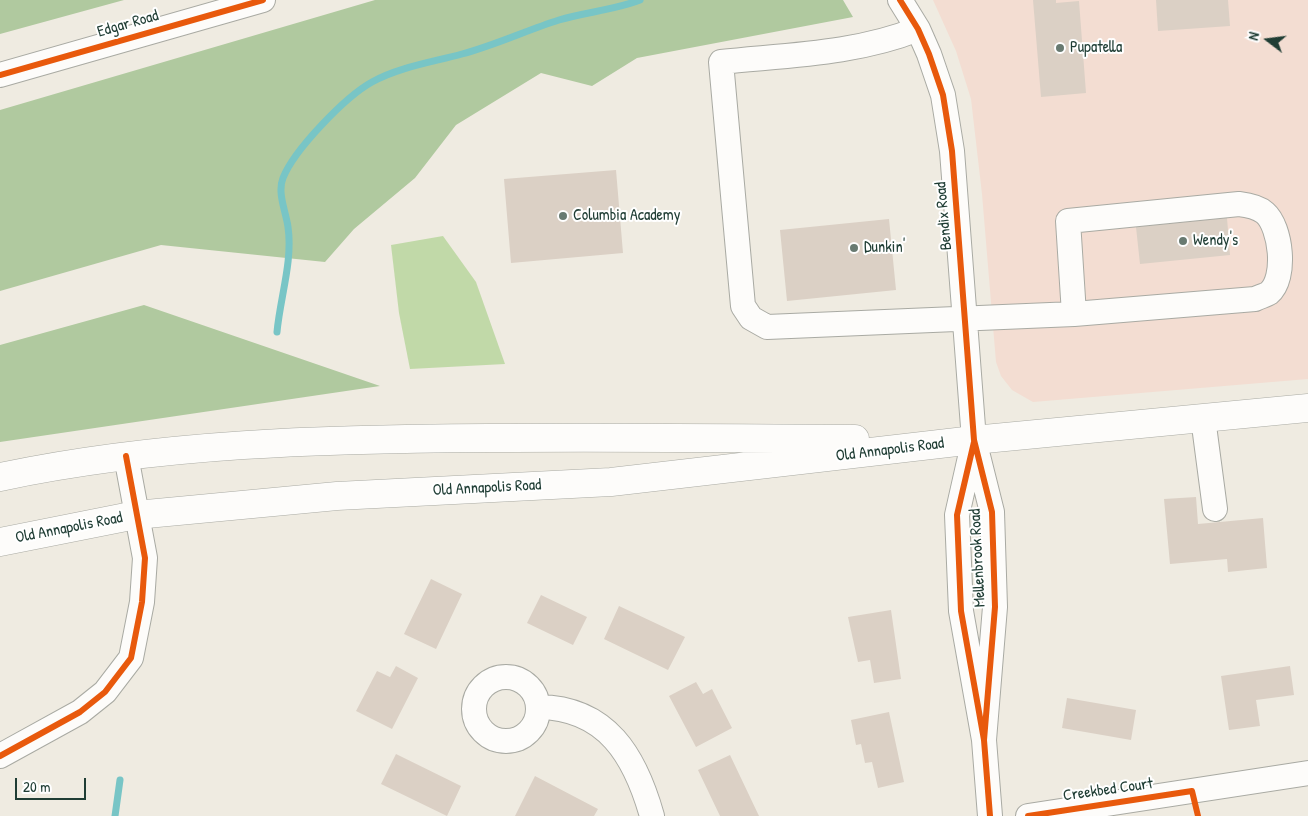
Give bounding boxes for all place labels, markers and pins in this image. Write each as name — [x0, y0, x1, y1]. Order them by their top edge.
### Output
place label: Pupatella — [1070, 38, 1122, 58]
marker: Pupatella — [1054, 42, 1066, 54]
place label: Columbia Academy — [573, 206, 680, 226]
marker: Columbia Academy — [557, 210, 569, 222]
place label: Wendy's — [1193, 231, 1238, 251]
marker: Wendy's — [1177, 235, 1189, 247]
place label: Dunkin' — [864, 238, 905, 258]
marker: Dunkin' — [848, 242, 860, 254]

